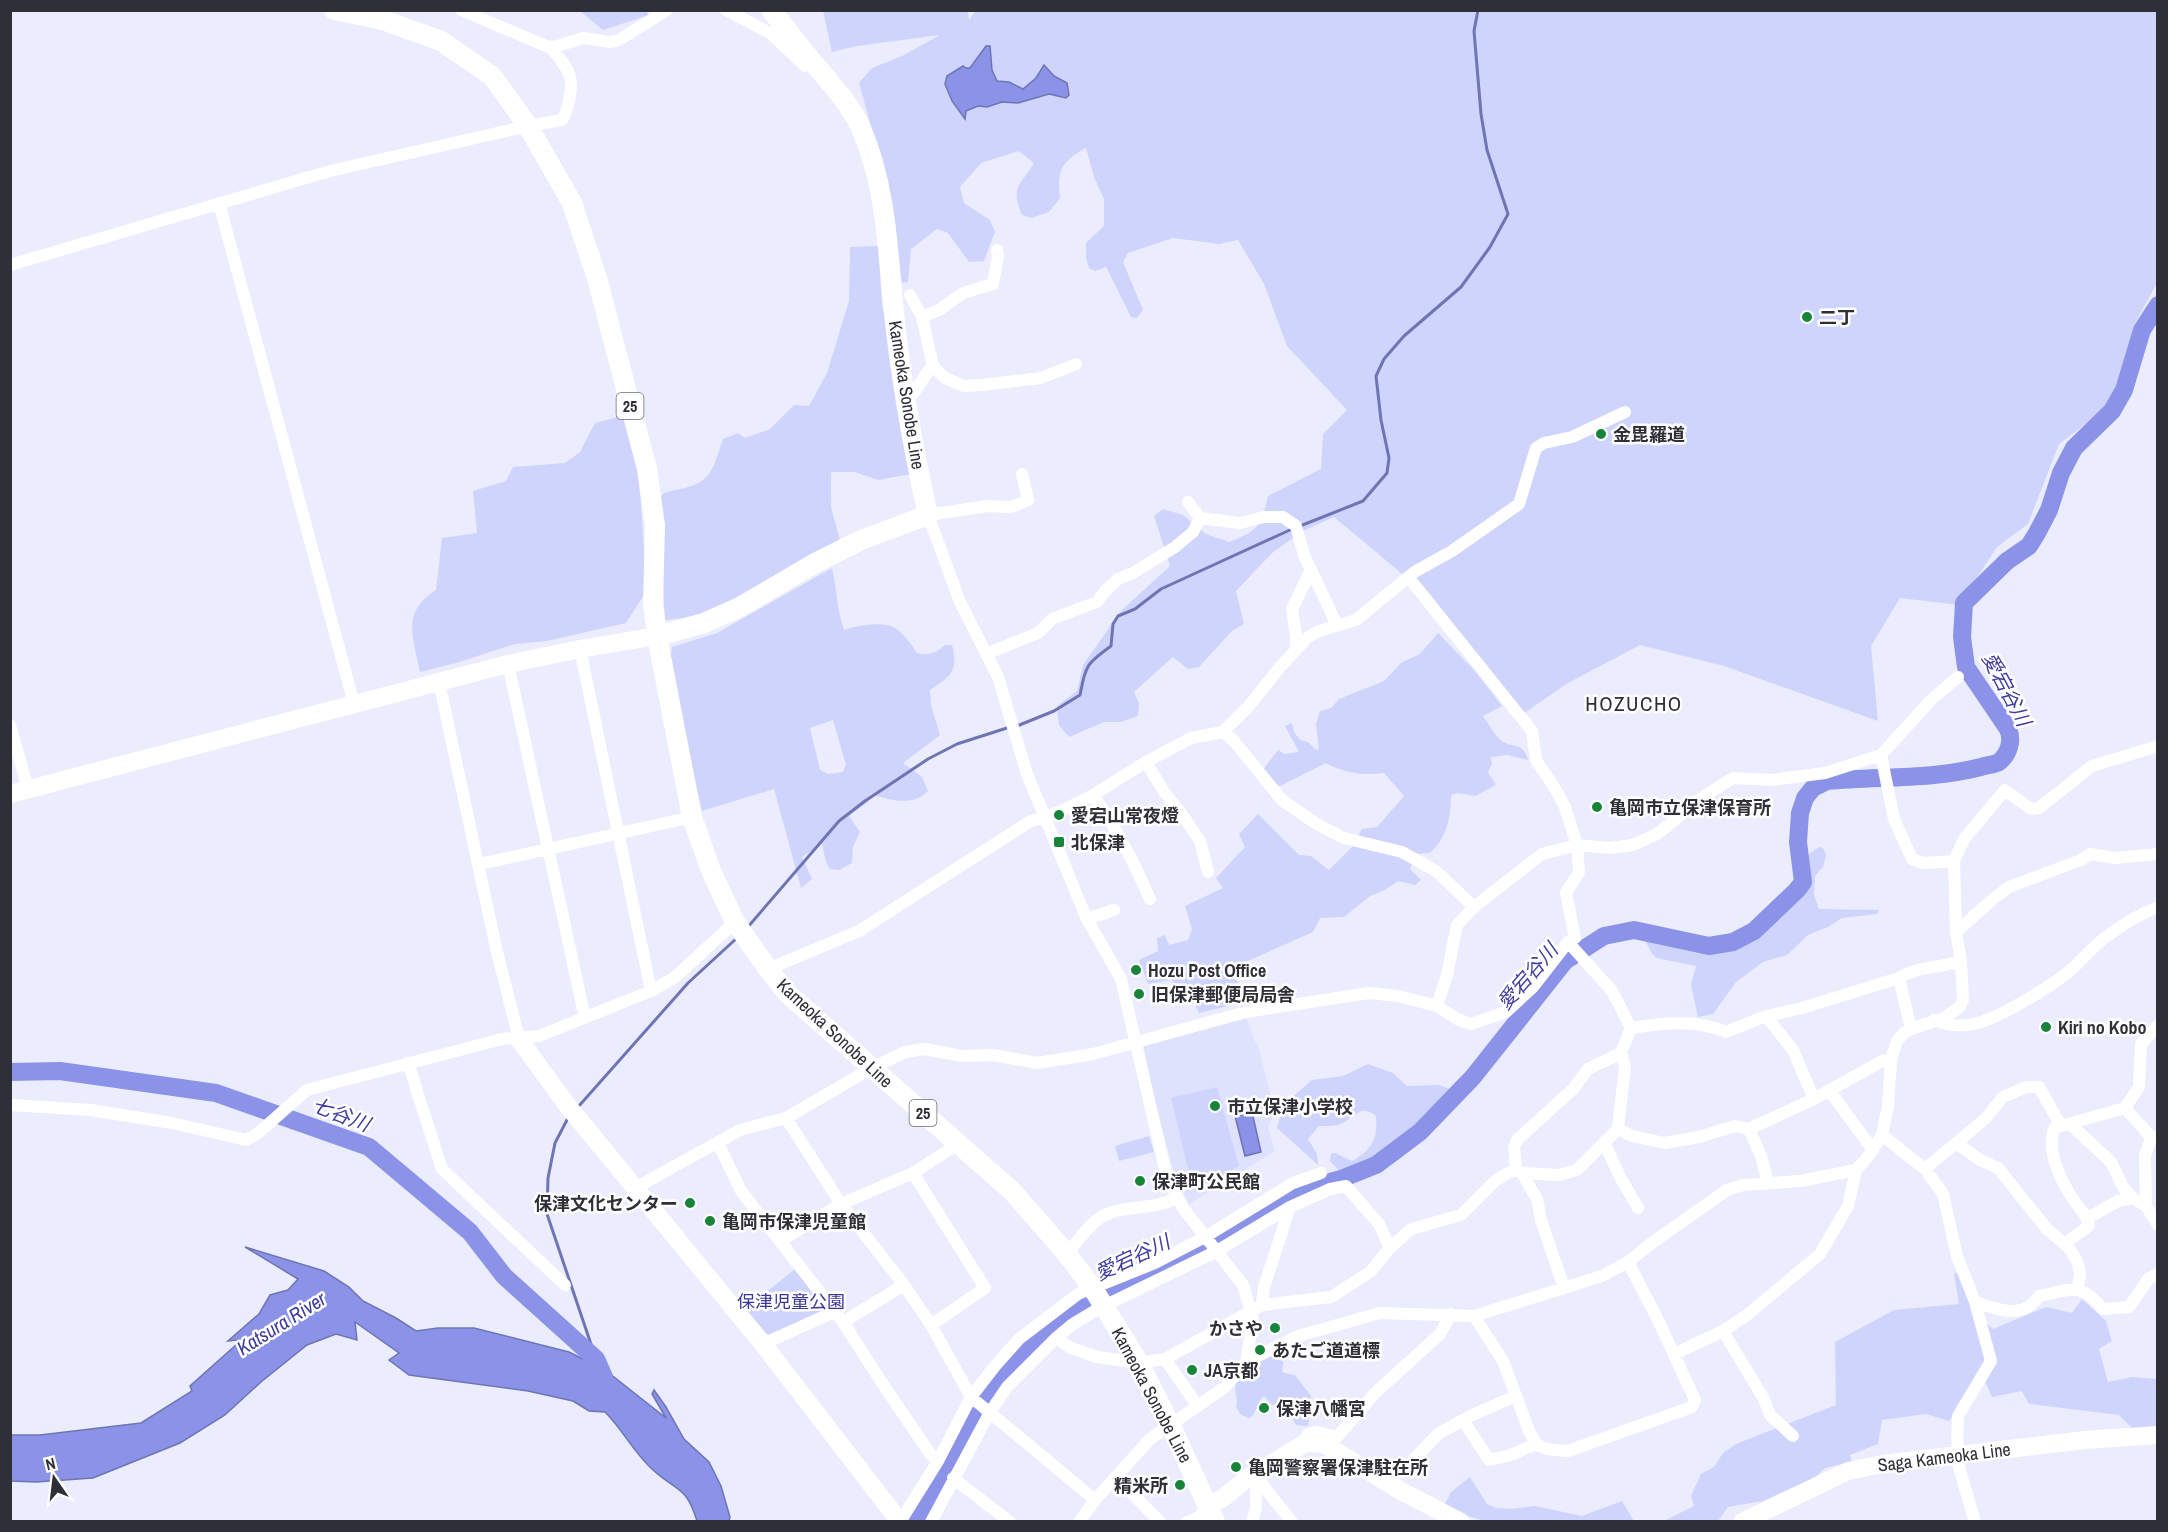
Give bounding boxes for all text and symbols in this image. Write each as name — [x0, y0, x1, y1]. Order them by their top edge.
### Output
place label: 二丁 — [1819, 305, 1855, 330]
marker: 二丁 — [1800, 310, 1814, 324]
street label: Kameoka Sonobe Line — [883, 319, 931, 471]
road number: 25 — [616, 393, 644, 419]
place label: 金毘羅道 — [1613, 422, 1685, 447]
marker: 金毘羅道 — [1594, 427, 1608, 441]
water label: 愛宕谷川 — [1976, 647, 2039, 732]
district label: HOZUCHO — [1585, 689, 1683, 718]
place label: 亀岡市立保津保育所 — [1609, 795, 1771, 820]
marker: 亀岡市立保津保育所 — [1590, 800, 1604, 814]
place label: 愛宕山常夜燈 — [1071, 803, 1179, 828]
marker: 愛宕山常夜燈 — [1052, 808, 1066, 822]
place label: 北保津 — [1071, 830, 1125, 855]
marker: 北保津 — [1052, 835, 1066, 849]
water label: 愛宕谷川 — [1491, 935, 1565, 1015]
place label: Hozu Post Office — [1148, 958, 1266, 983]
marker: Hozu Post Office — [1129, 963, 1143, 977]
street label: Kameoka Sonobe Line — [772, 973, 898, 1093]
place label: 旧保津郵便局局舎 — [1151, 982, 1295, 1007]
marker: 旧保津郵便局局舎 — [1132, 987, 1146, 1001]
place label: Kiri no Kobo — [2058, 1015, 2147, 1040]
marker: Kiri no Kobo — [2039, 1020, 2053, 1034]
water label: 七谷川 — [308, 1091, 376, 1138]
place label: 市立保津小学校 — [1227, 1094, 1353, 1119]
marker: 市立保津小学校 — [1208, 1099, 1222, 1113]
road number: 25 — [910, 1100, 936, 1126]
place label: 保津町公民館 — [1152, 1169, 1260, 1194]
marker: 保津町公民館 — [1133, 1174, 1147, 1188]
place label: 保津文化センター — [534, 1191, 678, 1216]
marker: 保津文化センター — [683, 1196, 697, 1210]
place label: 亀岡市保津児童館 — [722, 1209, 866, 1234]
marker: 亀岡市保津児童館 — [703, 1214, 717, 1228]
water label: 愛宕谷川 — [1090, 1227, 1176, 1286]
water label: Katsura River — [231, 1285, 331, 1361]
park label: 保津児童公園 — [737, 1289, 845, 1314]
place label: かさや — [1209, 1316, 1263, 1341]
marker: かさや — [1268, 1321, 1282, 1335]
street label: Kameoka Sonobe Line — [1106, 1323, 1198, 1467]
place label: あたご道道標 — [1272, 1338, 1380, 1363]
marker: あたご道道標 — [1253, 1343, 1267, 1357]
place label: JA京都 — [1204, 1358, 1259, 1383]
marker: JA京都 — [1185, 1363, 1199, 1377]
place label: 保津八幡宮 — [1276, 1396, 1366, 1421]
marker: 保津八幡宮 — [1257, 1401, 1271, 1415]
street label: Saga Kameoka Line — [1876, 1436, 2012, 1478]
north arrow — [24, 1448, 84, 1508]
text: N — [43, 1452, 58, 1475]
place label: 亀岡警察署保津駐在所 — [1248, 1455, 1428, 1480]
marker: 亀岡警察署保津駐在所 — [1229, 1460, 1243, 1474]
place label: 精米所 — [1114, 1473, 1168, 1498]
marker: 精米所 — [1173, 1478, 1187, 1492]

